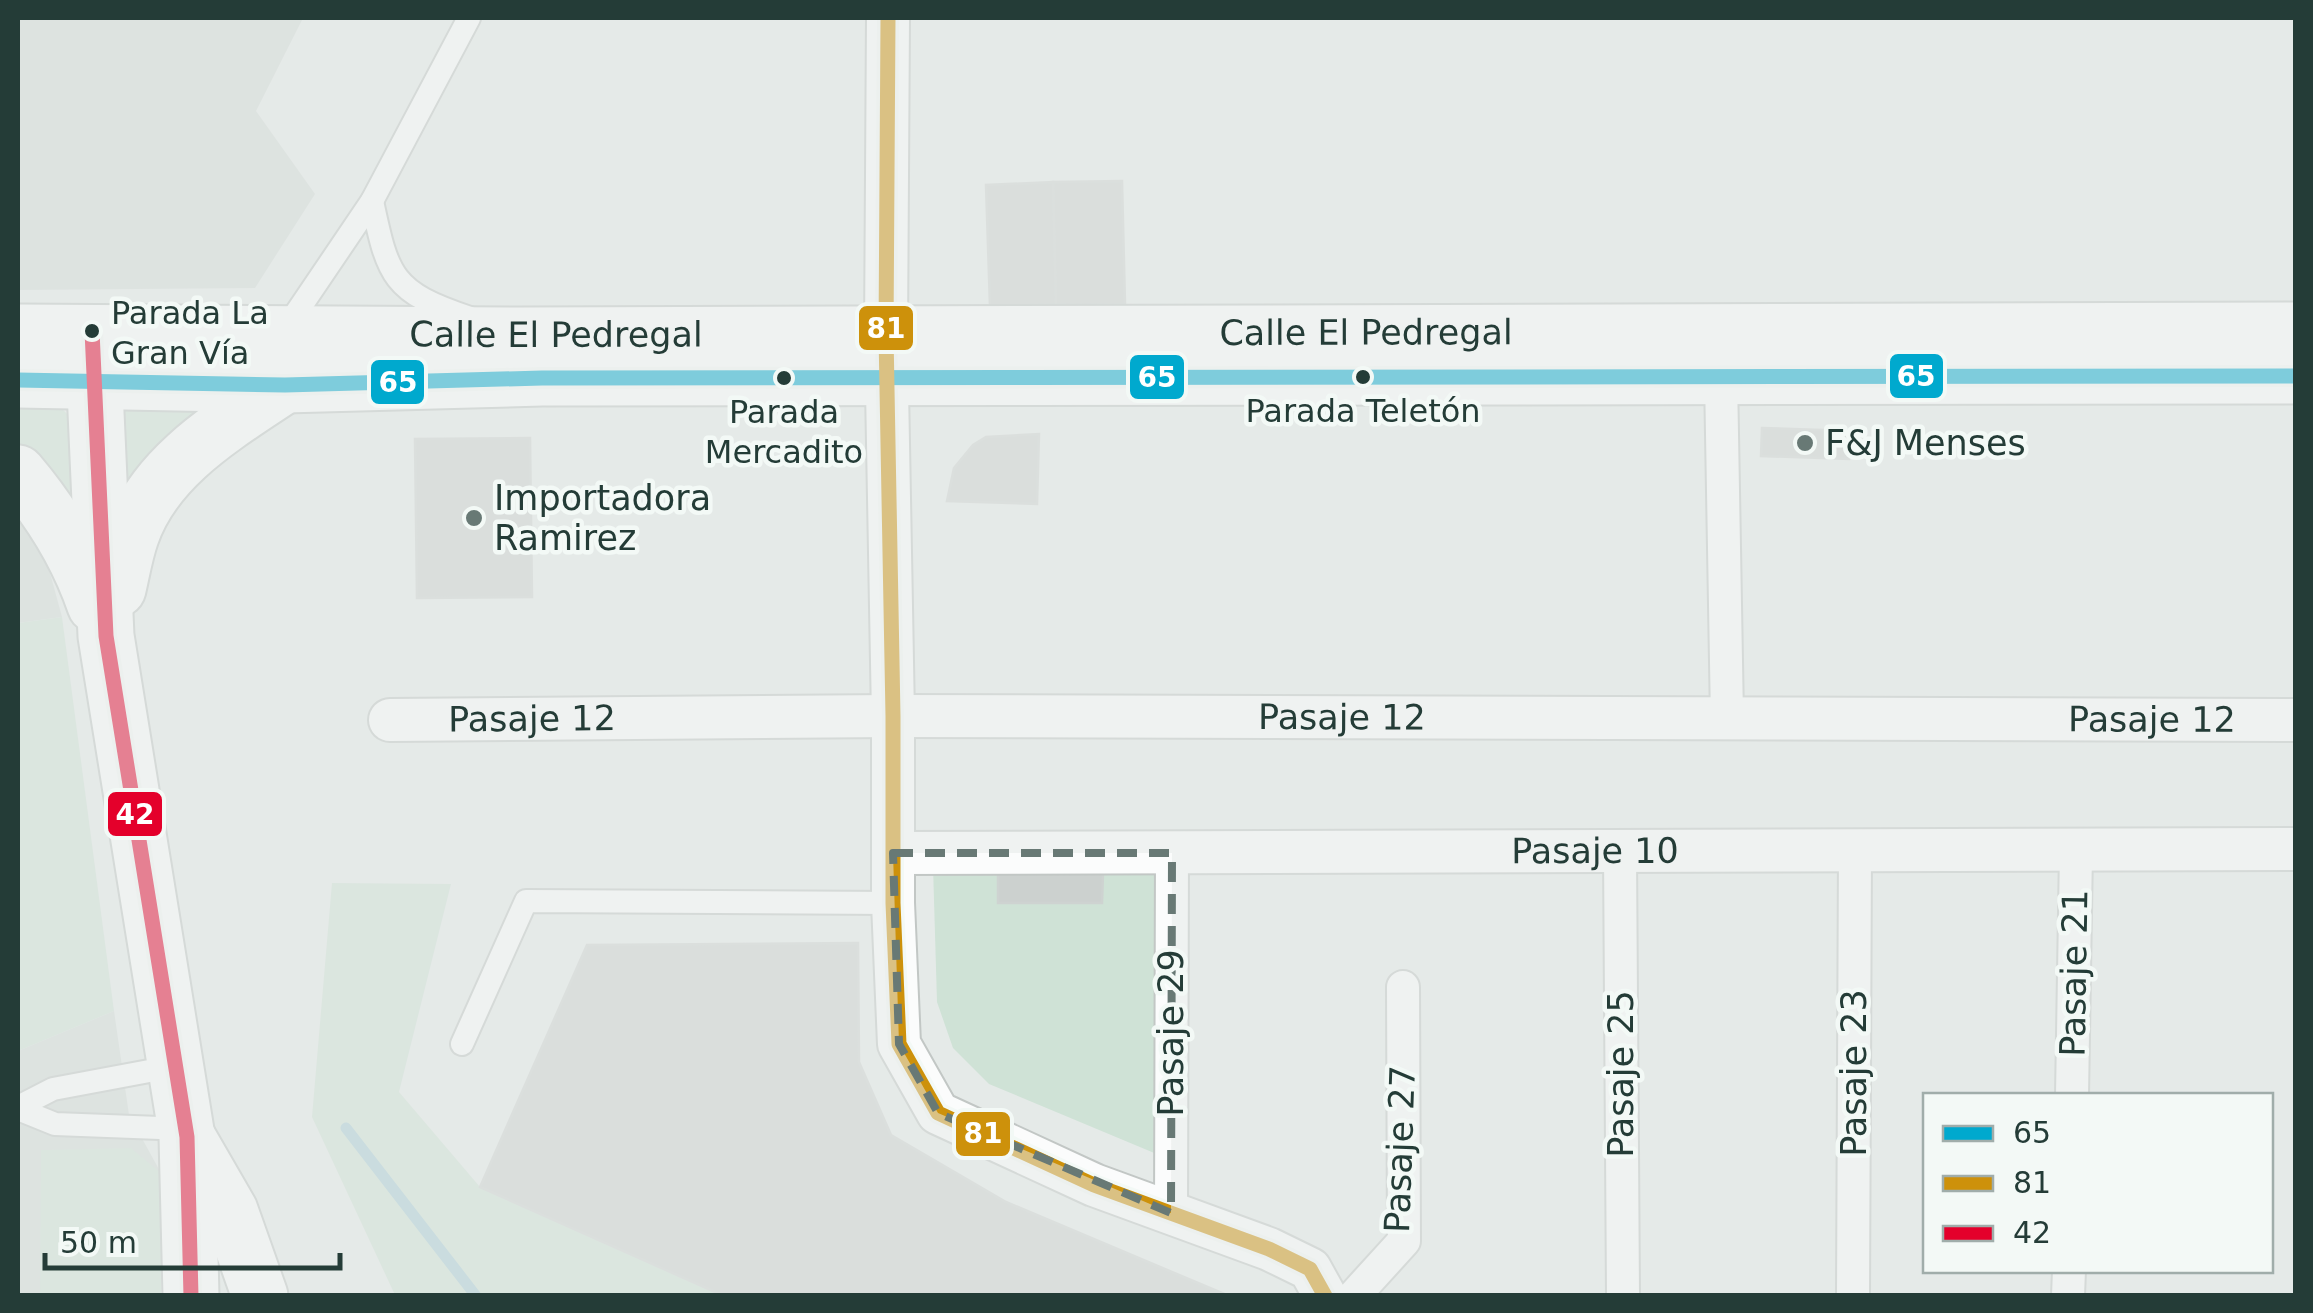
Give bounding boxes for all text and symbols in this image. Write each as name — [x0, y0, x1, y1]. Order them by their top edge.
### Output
place label: Parada La Gran Vía — [111, 294, 269, 372]
line badge: 81 — [857, 304, 915, 352]
text: 81 — [867, 312, 905, 345]
street label: Calle El Pedregal — [1219, 312, 1513, 353]
street label: Calle El Pedregal — [409, 314, 703, 355]
marker: Parada La Gran Vía — [82, 321, 102, 341]
line badge: 65 — [1888, 352, 1945, 400]
line badge: 65 — [1128, 353, 1186, 401]
line badge: 65 — [369, 358, 426, 406]
text: 65 — [1897, 360, 1935, 393]
text: 65 — [1138, 361, 1176, 394]
text: 65 — [379, 366, 417, 399]
marker: Parada Teletón — [1353, 367, 1373, 387]
marker: Parada Mercadito — [774, 368, 794, 388]
place label: Parada Teletón — [1245, 392, 1481, 430]
place label: Parada Mercadito — [705, 393, 863, 471]
place label: F&J Menses — [1825, 423, 2026, 463]
marker: F&J Menses — [1794, 432, 1816, 454]
place label: Importadora Ramirez — [494, 478, 711, 558]
marker: Importadora Ramirez — [463, 507, 485, 529]
street label: Pasaje 12 — [1258, 697, 1426, 738]
street label: Pasaje 12 — [448, 698, 616, 740]
street label: Pasaje 12 — [2068, 699, 2236, 740]
line badge: 42 — [106, 790, 164, 838]
text: 42 — [116, 798, 154, 831]
street label: Pasaje 10 — [1511, 831, 1679, 871]
street label: Pasaje 21 — [2053, 889, 2095, 1057]
street label: Pasaje 29 — [1151, 949, 1191, 1117]
street label: Pasaje 23 — [1834, 989, 1874, 1157]
street label: Pasaje 25 — [1601, 990, 1641, 1158]
street label: Pasaje 27 — [1377, 1065, 1423, 1233]
legend — [1923, 1093, 2273, 1273]
line badge: 81 — [954, 1110, 1012, 1158]
text: 65 — [2013, 1115, 2051, 1150]
text: 81 — [964, 1117, 1002, 1150]
text: 81 — [2013, 1165, 2051, 1200]
scale bar — [45, 1208, 340, 1270]
text: 42 — [2013, 1215, 2051, 1250]
text: 50 m — [60, 1225, 137, 1260]

